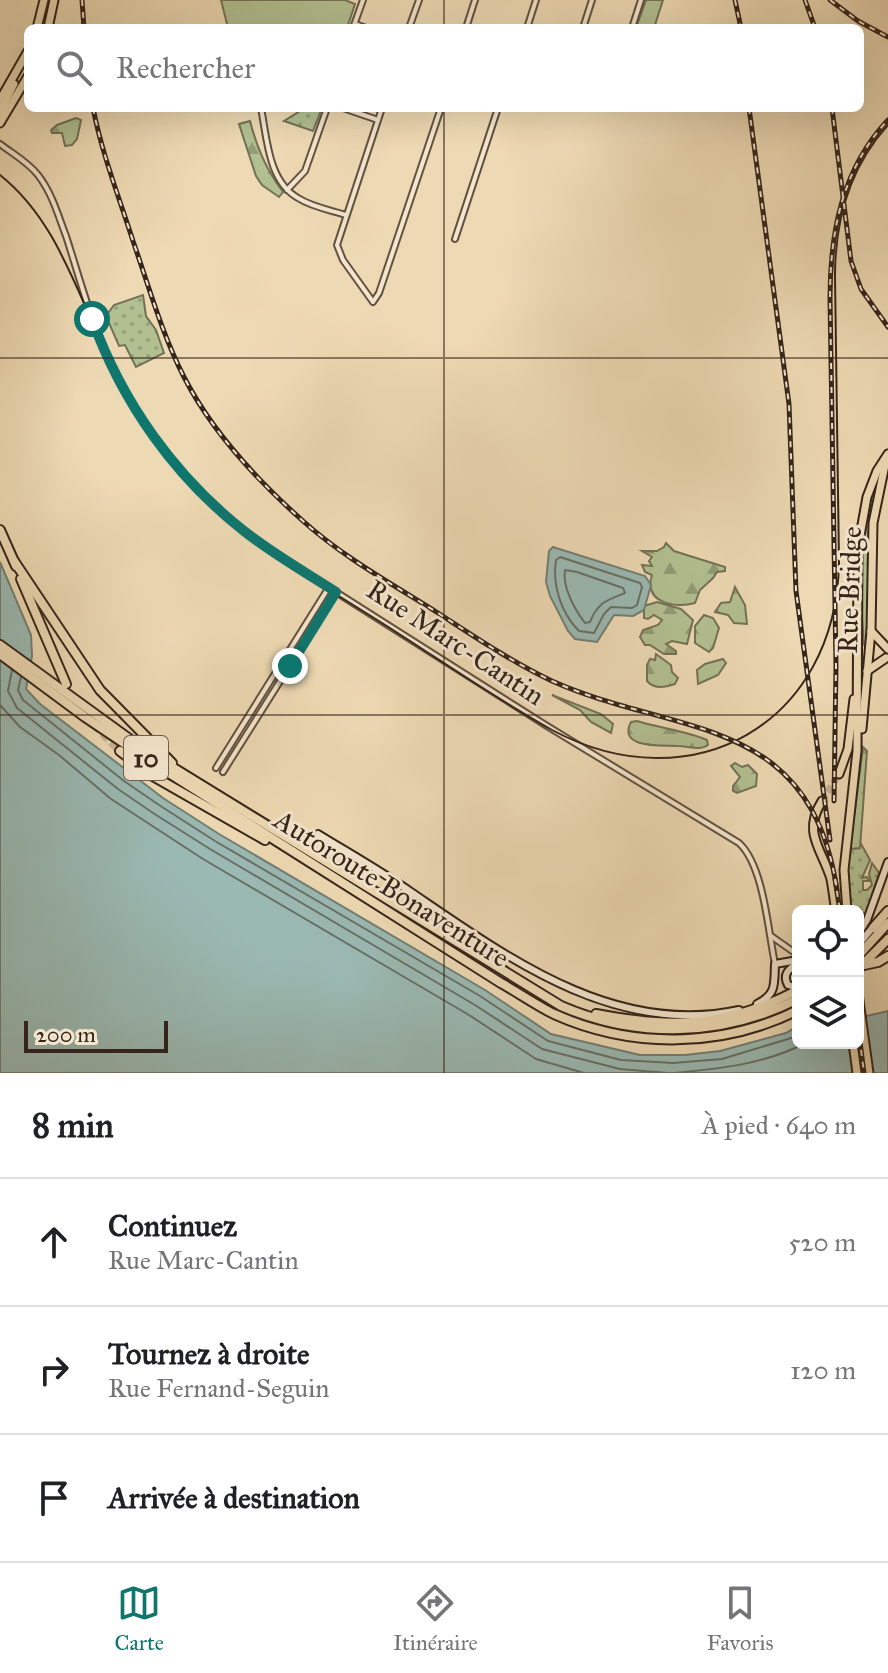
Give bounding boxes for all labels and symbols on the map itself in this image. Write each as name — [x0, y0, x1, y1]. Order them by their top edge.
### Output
route start — [74, 301, 110, 337]
street label: Rue Bridge — [830, 526, 869, 654]
street label: Rue Marc-Cantin — [360, 572, 551, 713]
route end — [272, 648, 308, 684]
road number: 10 — [124, 736, 168, 780]
street label: Autoroute Bonaventure — [267, 801, 516, 975]
scale bar — [24, 1017, 168, 1053]

